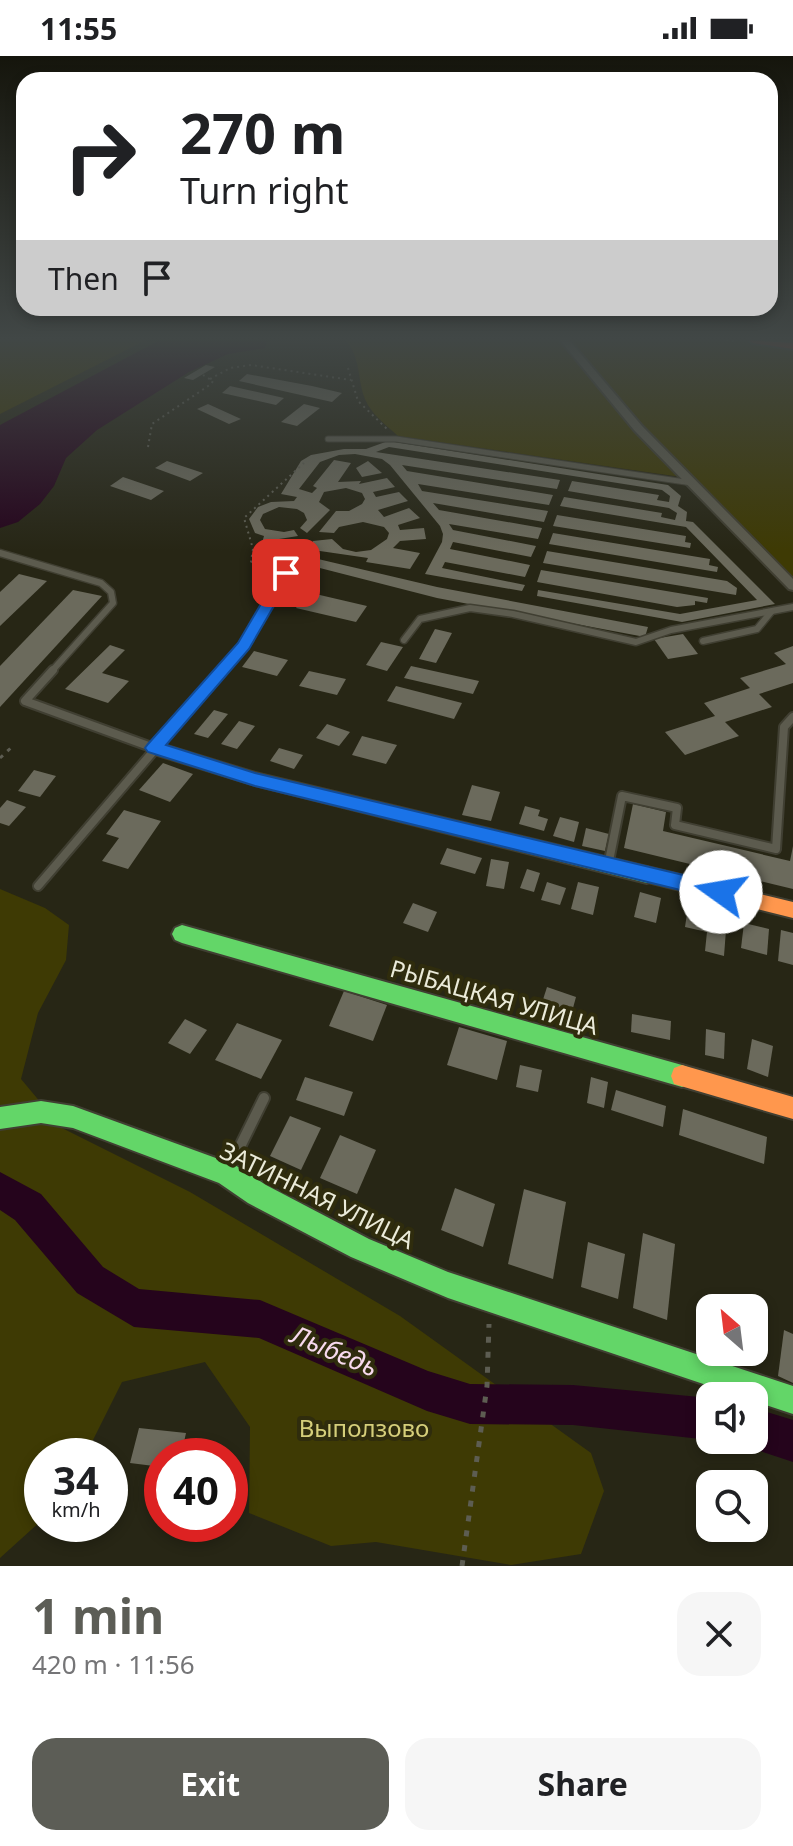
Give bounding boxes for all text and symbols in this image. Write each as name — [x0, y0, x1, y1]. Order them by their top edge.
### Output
text: 11:55 — [40, 8, 117, 49]
text: 270 m — [180, 94, 345, 170]
icon: right — [48, 104, 152, 208]
text: Turn right — [180, 166, 348, 215]
icon: arrive — [135, 256, 179, 300]
text: Then — [48, 258, 119, 299]
pin — [252, 539, 320, 607]
icon: arrive — [264, 551, 308, 595]
position arrow — [679, 850, 763, 934]
street label: РЫБАЦКАЯ УЛИЦА — [386, 951, 603, 1042]
street label: ЗАТИННАЯ УЛИЦА — [215, 1133, 421, 1256]
north arrow — [696, 1294, 768, 1366]
map controls — [696, 1294, 768, 1542]
water label: Лыбедь — [284, 1315, 383, 1384]
button: sound — [696, 1382, 768, 1454]
park label: Выползово — [299, 1411, 429, 1444]
speed limit sign: 40 — [144, 1438, 248, 1542]
text: 34 — [53, 1452, 99, 1507]
button: search — [696, 1470, 768, 1542]
text: km/h — [51, 1496, 101, 1523]
text: 1 min — [32, 1583, 164, 1648]
button: close — [677, 1592, 761, 1676]
text: 420 m · 11:56 — [32, 1646, 195, 1682]
button: Exit — [32, 1738, 389, 1830]
button: Share — [405, 1738, 761, 1830]

